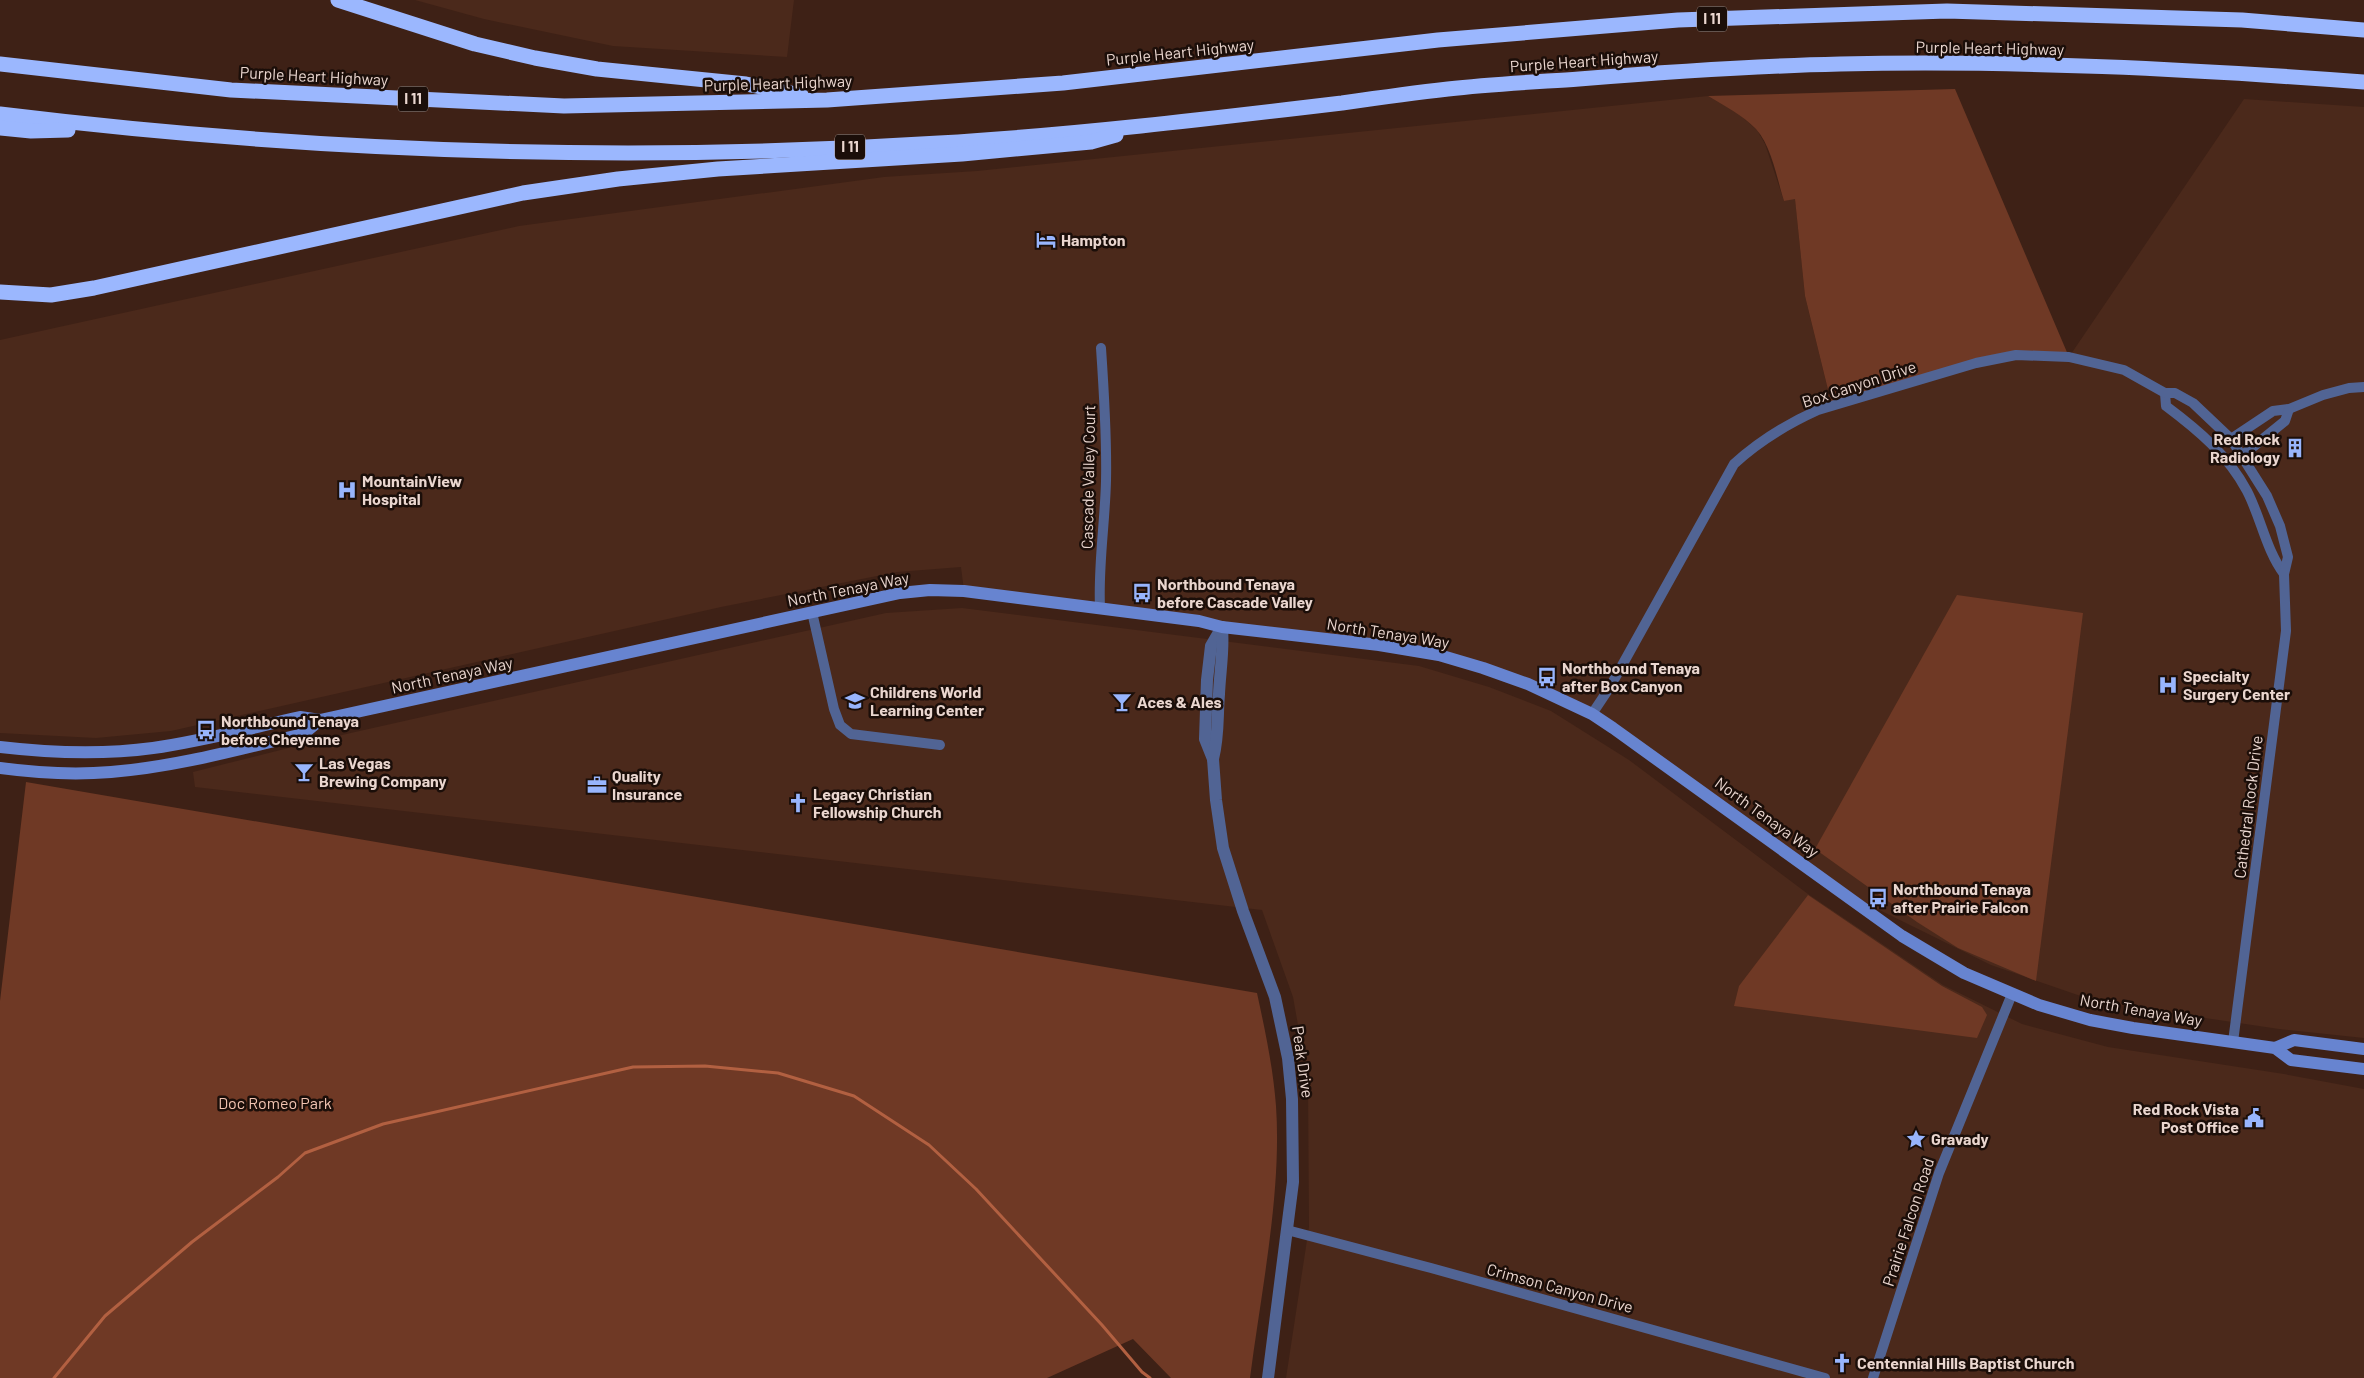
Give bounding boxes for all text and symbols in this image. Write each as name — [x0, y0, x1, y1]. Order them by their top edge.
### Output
road number: I 11 — [1697, 6, 1727, 32]
street label: Purple Heart Highway — [1105, 34, 1255, 69]
street label: Purple Heart Highway — [1916, 37, 2065, 58]
street label: Purple Heart Highway — [1509, 46, 1659, 75]
street label: Purple Heart Highway — [239, 62, 389, 89]
street label: Purple Heart Highway — [703, 70, 853, 95]
road number: I 11 — [398, 86, 428, 112]
road number: I 11 — [835, 134, 865, 160]
hotel icon: Hampton — [1035, 229, 1057, 251]
place label: Hampton — [1061, 230, 1126, 249]
street label: Box Canyon Drive — [1799, 356, 1918, 411]
street label: Cascade Valley Court — [1077, 405, 1098, 549]
place label: Red Rock Radiology — [2210, 429, 2280, 466]
building icon: Red Rock Radiology — [2284, 437, 2306, 459]
place label: MountainView Hospital — [362, 471, 463, 508]
hospital icon: MountainView Hospital — [336, 479, 358, 501]
street label: North Tenaya Way — [785, 567, 911, 610]
place label: Northbound Tenaya before Cascade Valley — [1157, 574, 1313, 611]
bus stop icon: Northbound Tenaya before Cascade Valley — [1131, 582, 1153, 604]
street label: North Tenaya Way — [1325, 613, 1451, 652]
street label: North Tenaya Way — [389, 652, 515, 697]
place label: Northbound Tenaya after Box Canyon — [1562, 658, 1700, 695]
bus stop icon: Northbound Tenaya after Box Canyon — [1536, 666, 1558, 688]
place label: Specialty Surgery Center — [2183, 666, 2290, 703]
hospital icon: Specialty Surgery Center — [2157, 674, 2179, 696]
place label: Childrens World Learning Center — [870, 682, 984, 719]
school or university icon: Childrens World Learning Center — [844, 690, 866, 712]
bar icon: Aces & Ales — [1111, 691, 1133, 713]
place label: Aces & Ales — [1137, 692, 1222, 711]
place label: Northbound Tenaya before Cheyenne — [221, 711, 359, 748]
bus stop icon: Northbound Tenaya before Cheyenne — [195, 719, 217, 741]
street label: Cathedral Rock Drive — [2229, 734, 2266, 879]
place label: Las Vegas Brewing Company — [319, 753, 447, 790]
bar icon: Las Vegas Brewing Company — [293, 761, 315, 783]
place label: Quality Insurance — [612, 766, 682, 803]
street label: North Tenaya Way — [1712, 773, 1823, 861]
office icon: Quality Insurance — [586, 774, 608, 796]
place label: Legacy Christian Fellowship Church — [813, 784, 942, 821]
church icon: Legacy Christian Fellowship Church — [787, 792, 809, 814]
place label: Northbound Tenaya after Prairie Falcon — [1893, 879, 2031, 916]
bus stop icon: Northbound Tenaya after Prairie Falcon — [1867, 887, 1889, 909]
street label: North Tenaya Way — [2078, 989, 2204, 1030]
street label: Peak Drive — [1289, 1025, 1318, 1099]
park label: Doc Romeo Park — [218, 1093, 332, 1112]
place label: Red Rock Vista Post Office — [2133, 1099, 2239, 1136]
public building icon: Red Rock Vista Post Office — [2243, 1107, 2265, 1129]
place icon: Gravady — [1905, 1128, 1927, 1150]
place label: Gravady — [1931, 1129, 1989, 1148]
street label: Prairie Falcon Road — [1878, 1155, 1937, 1288]
street label: Crimson Canyon Drive — [1485, 1259, 1635, 1316]
church icon: Centennial Hills Baptist Church — [1831, 1352, 1853, 1374]
place label: Centennial Hills Baptist Church — [1857, 1353, 2075, 1372]

